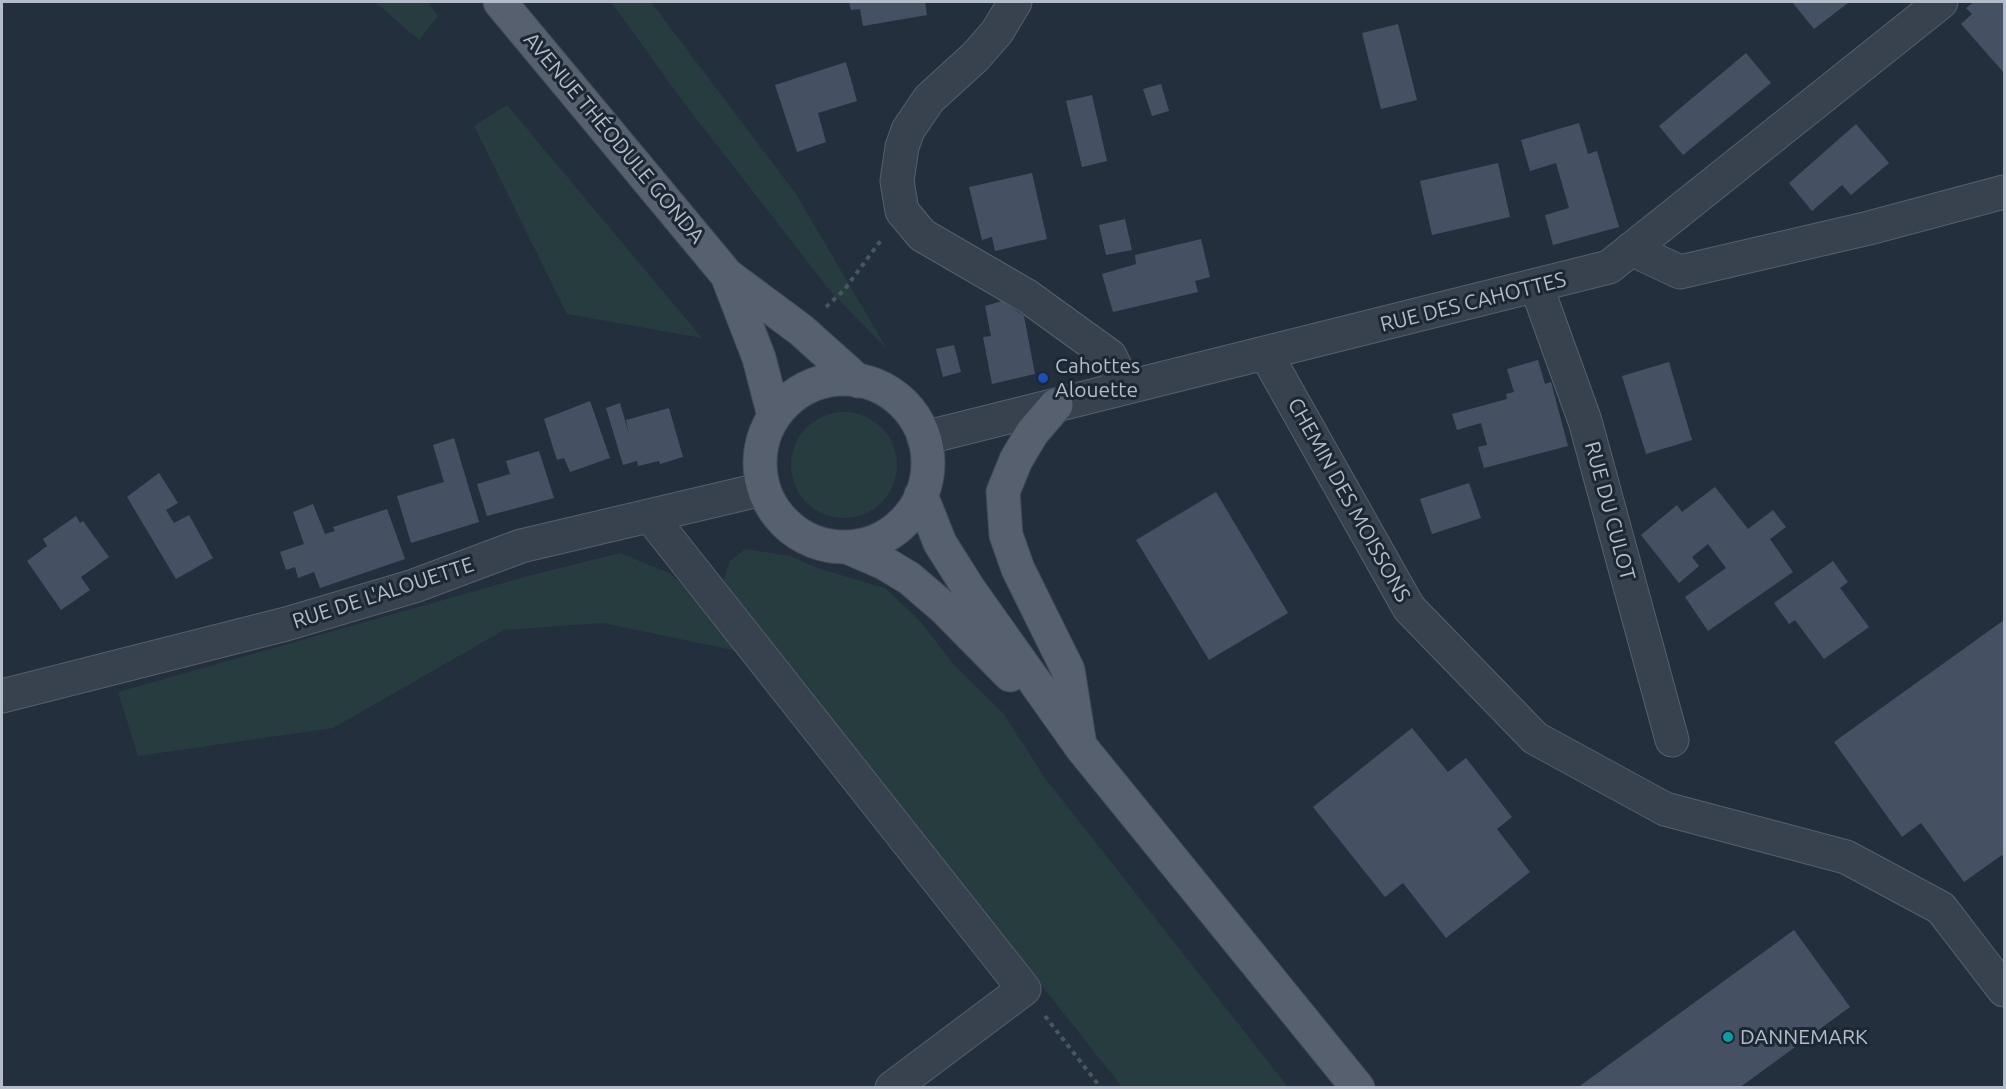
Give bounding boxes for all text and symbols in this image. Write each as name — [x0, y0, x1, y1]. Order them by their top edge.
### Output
street label: AVENUE THÉODULE GONDA — [518, 27, 710, 249]
street label: RUE DES CAHOTTES — [1377, 267, 1569, 337]
place label: Cahottes Alouette — [1055, 353, 1140, 403]
marker: Cahottes Alouette — [1036, 371, 1050, 385]
street label: CHEMIN DES MOISSONS — [1282, 394, 1416, 606]
street label: RUE DU CULOT — [1579, 439, 1641, 583]
street label: RUE DE L'ALOUETTE — [289, 552, 477, 634]
place label: DANNEMARK — [1740, 1024, 1868, 1050]
marker: DANNEMARK — [1721, 1030, 1735, 1044]

